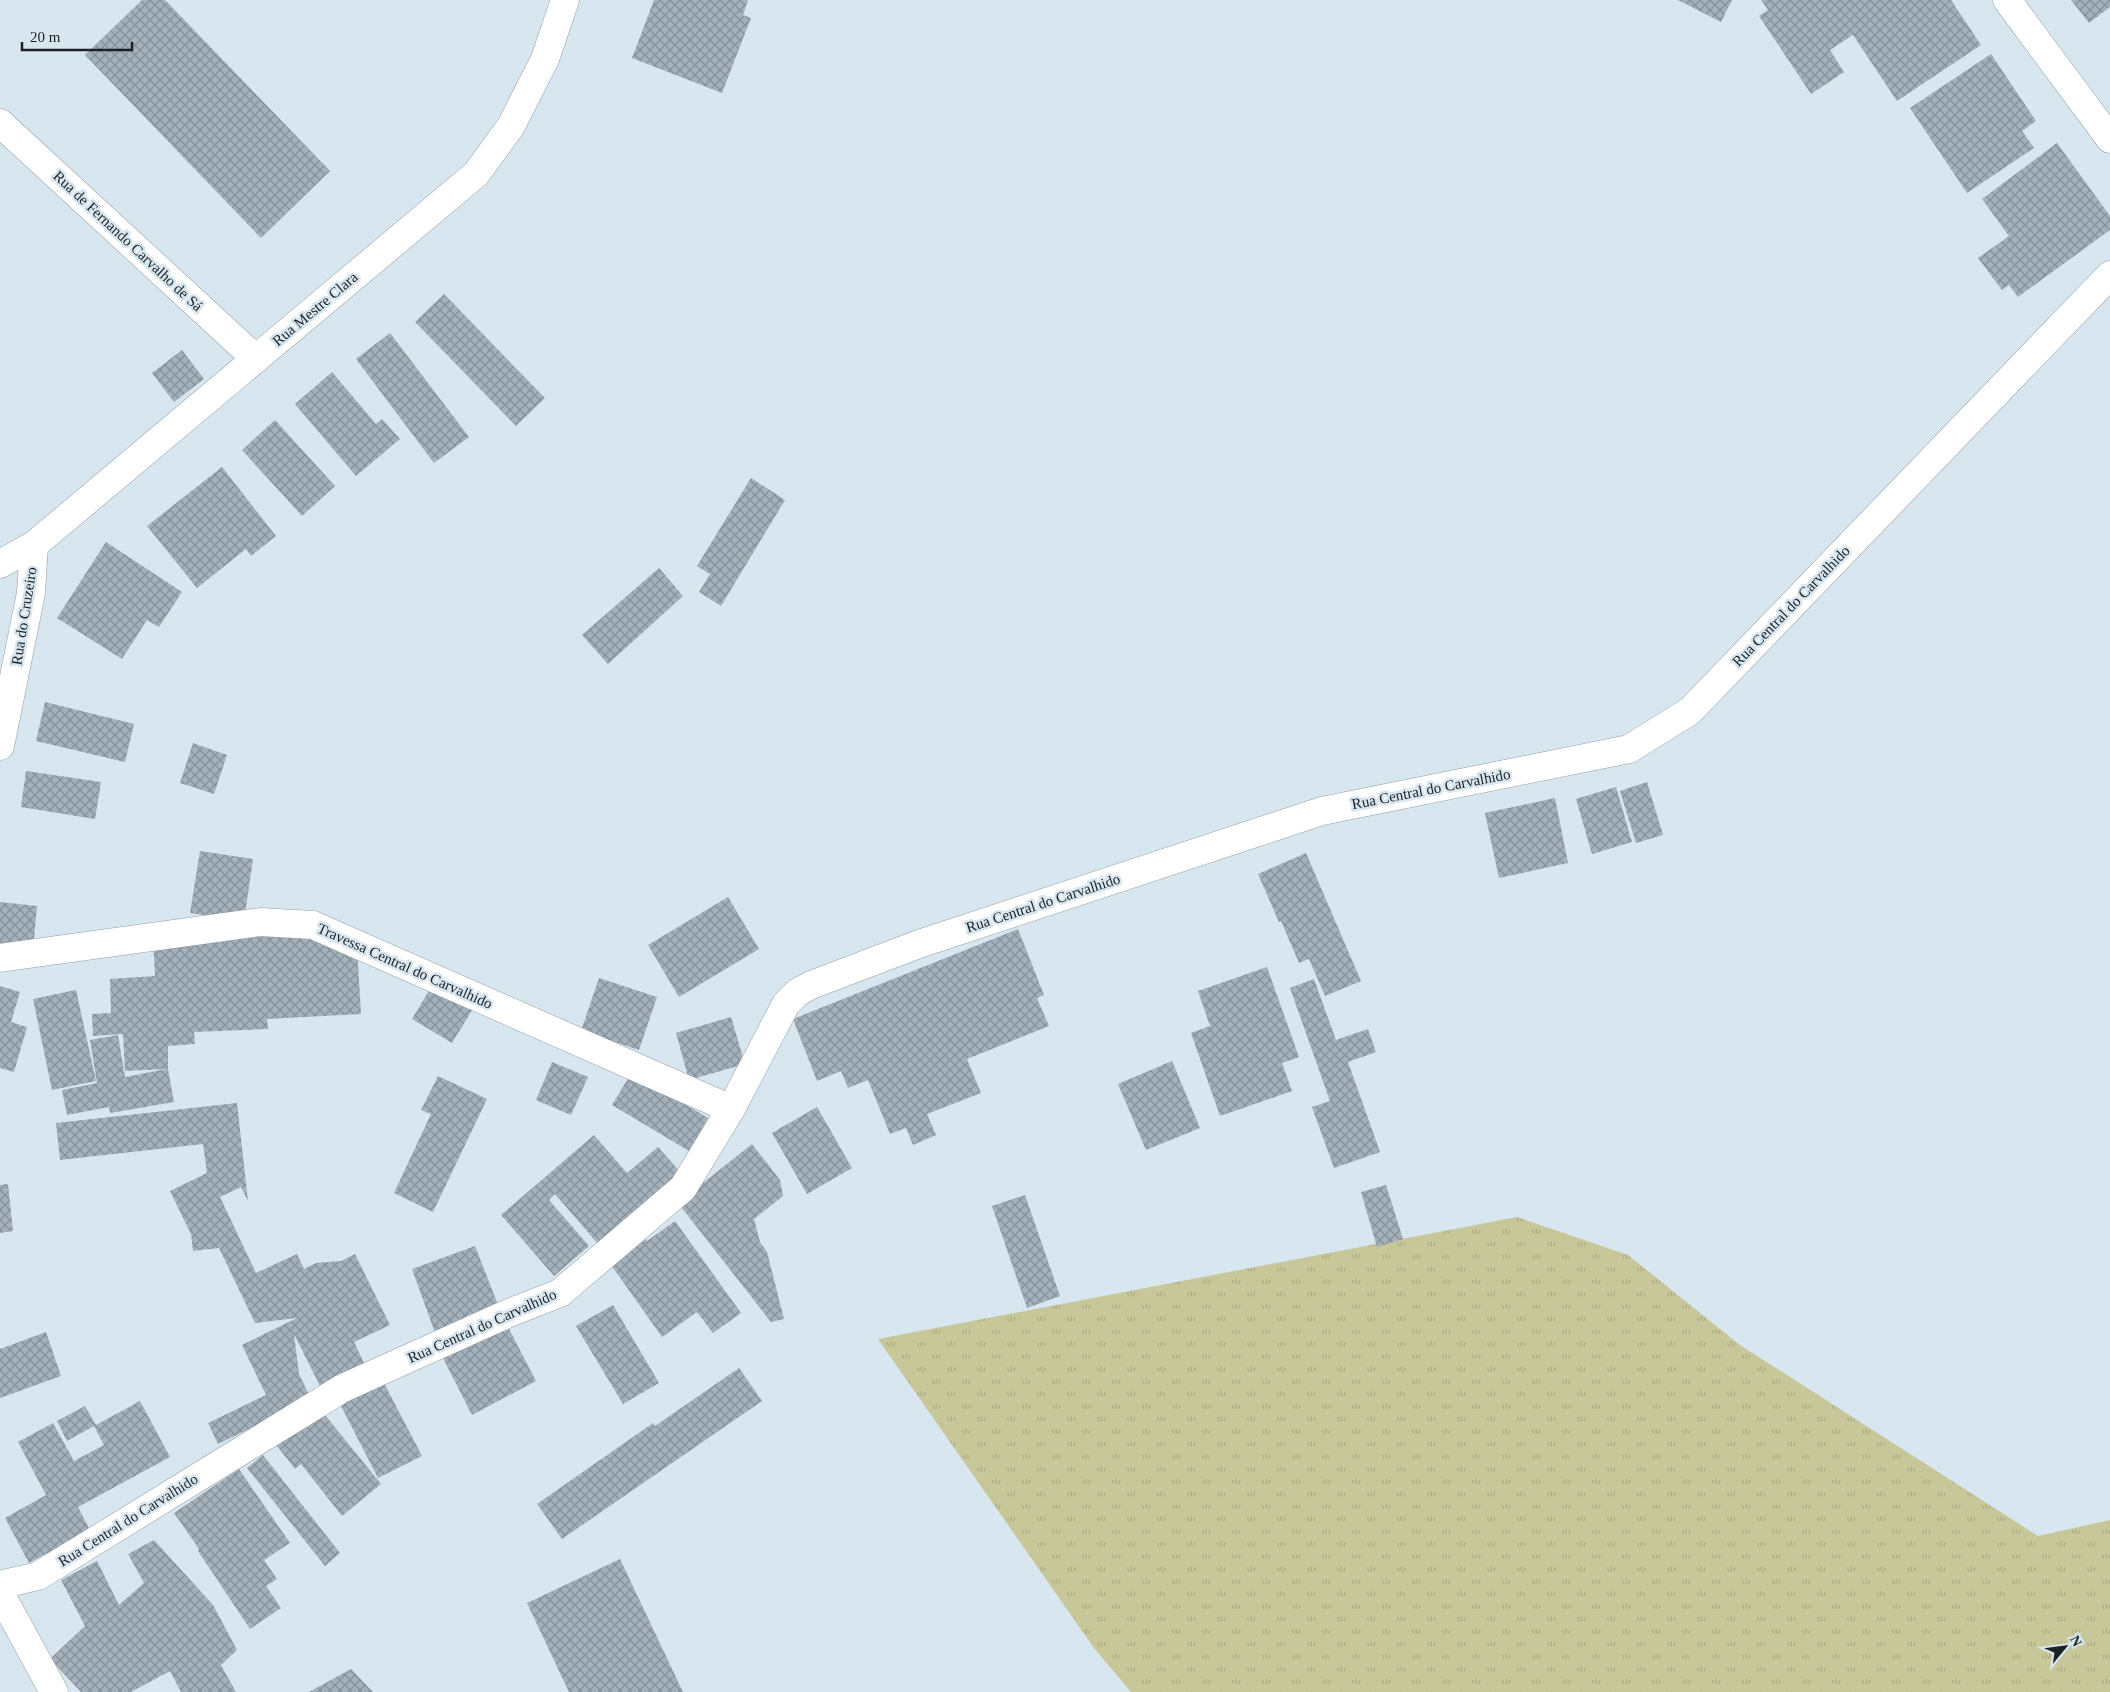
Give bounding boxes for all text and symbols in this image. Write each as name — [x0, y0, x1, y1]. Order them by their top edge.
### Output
scale bar — [22, 20, 132, 52]
text: 20 m — [30, 29, 61, 45]
street label: Rua de Fernando Carvalho de Sá — [50, 168, 206, 315]
street label: Rua Mestre Clara — [269, 269, 361, 349]
street label: Rua Central do Carvalhido — [1729, 542, 1853, 670]
street label: Rua do Cruzeiro — [8, 566, 40, 666]
street label: Rua Central do Carvalhido — [1350, 766, 1512, 812]
street label: Rua Central do Carvalhido — [964, 870, 1122, 936]
street label: Travessa Central do Carvalhido — [315, 920, 495, 1012]
street label: Rua Central do Carvalhido — [405, 1286, 559, 1366]
street label: Rua Central do Carvalhido — [55, 1470, 201, 1570]
north arrow — [2040, 1622, 2090, 1672]
text: N — [2067, 1633, 2085, 1649]

